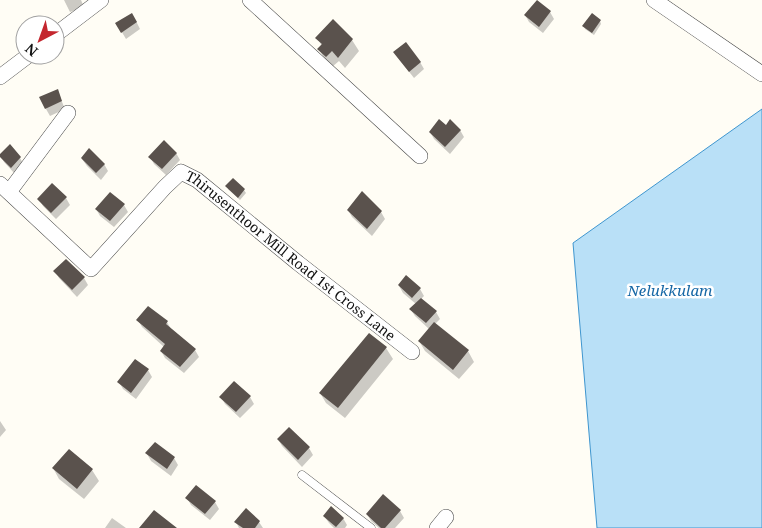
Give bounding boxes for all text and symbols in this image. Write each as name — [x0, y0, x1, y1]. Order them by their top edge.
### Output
north arrow — [15, 15, 65, 65]
text: N — [21, 39, 42, 61]
street label: Thirusenthoor Mill Road 1st Cross Lane — [183, 166, 400, 345]
water label: Nelukkulam — [626, 280, 713, 300]

